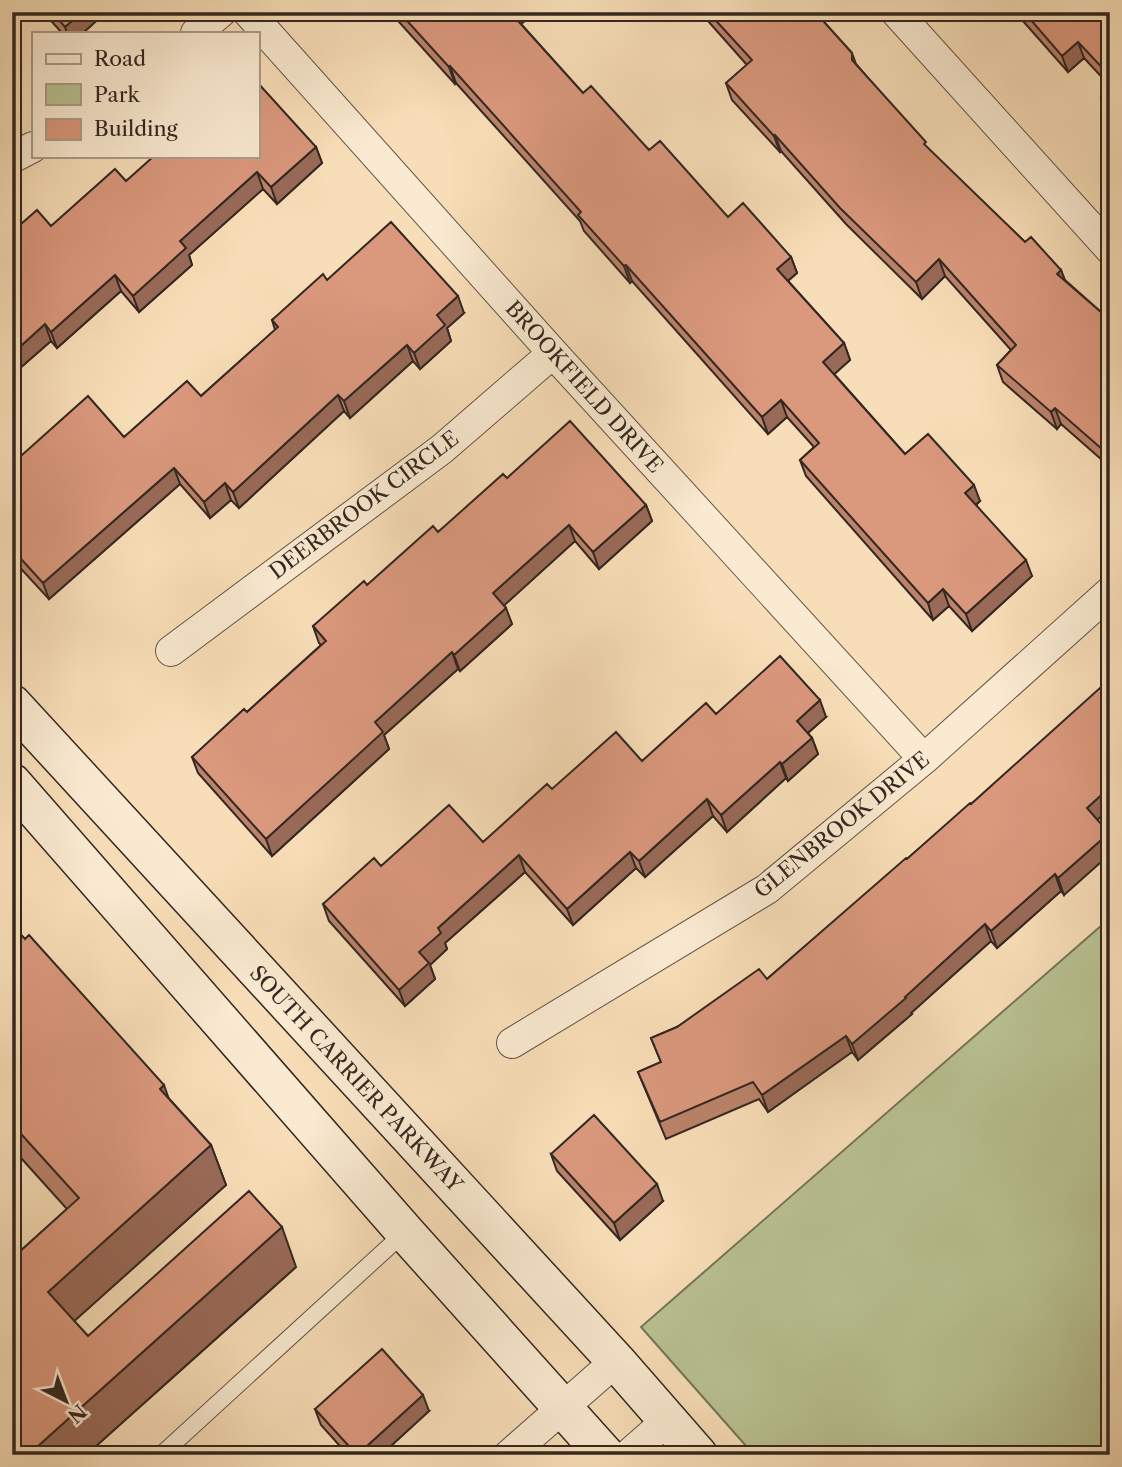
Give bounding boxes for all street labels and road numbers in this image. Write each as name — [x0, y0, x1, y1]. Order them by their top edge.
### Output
street label: BROOKFIELD DRIVE — [501, 296, 668, 478]
street label: DEERBROOK CIRCLE — [264, 425, 463, 584]
street label: GLENBROOK DRIVE — [749, 746, 934, 903]
street label: SOUTH CARRIER PARKWAY — [245, 960, 469, 1198]

